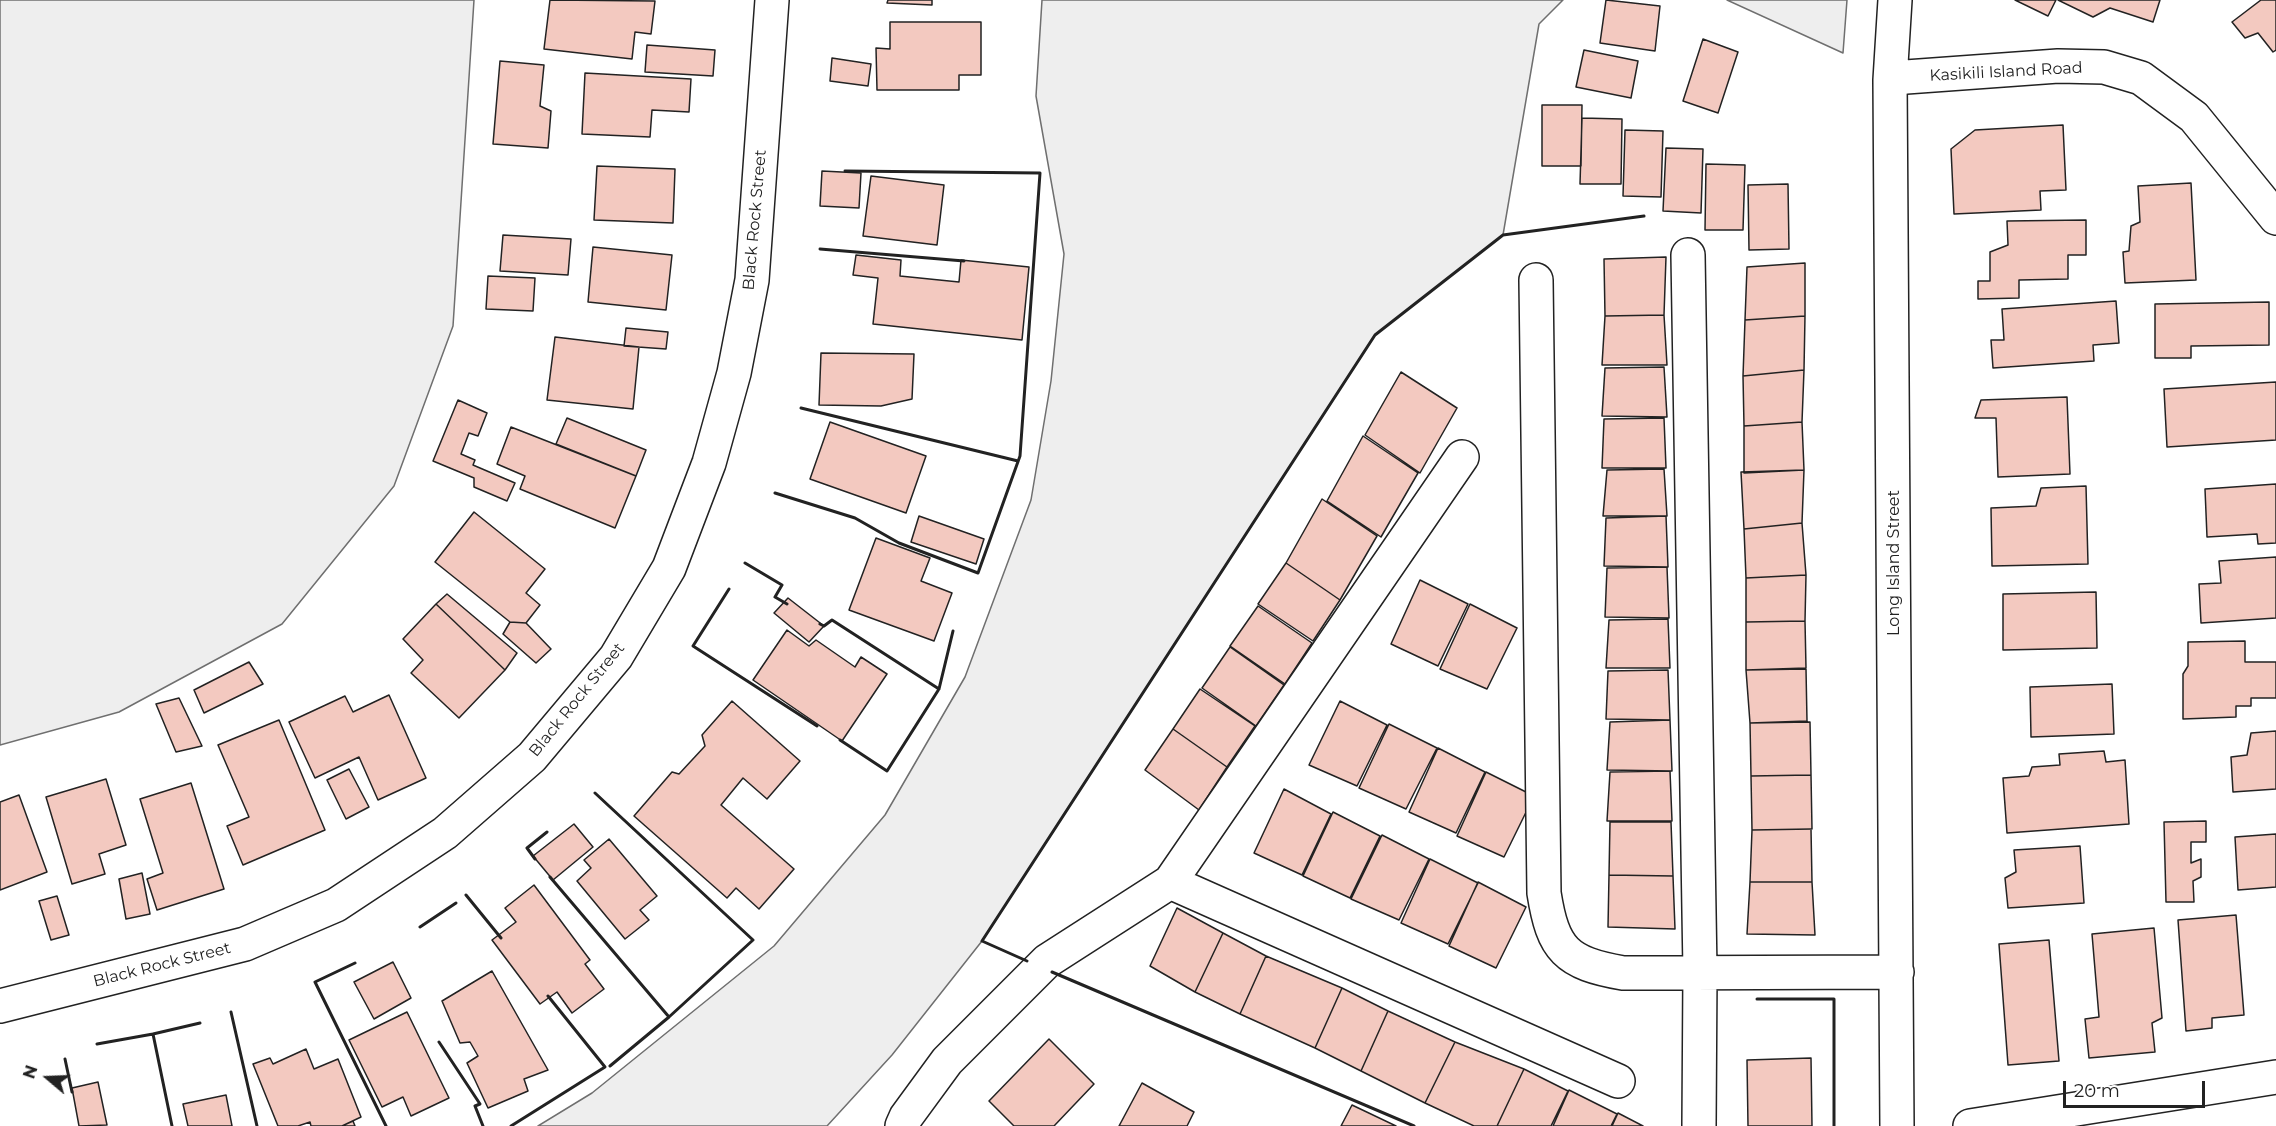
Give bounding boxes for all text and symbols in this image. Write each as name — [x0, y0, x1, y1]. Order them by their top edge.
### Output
street label: Kasikili Island Road — [1929, 58, 2083, 86]
street label: Black Rock Street — [739, 149, 771, 291]
street label: Long Island Street — [1884, 490, 1904, 636]
street label: Black Rock Street — [525, 639, 629, 761]
street label: Black Rock Street — [91, 939, 233, 991]
north arrow — [18, 1048, 78, 1108]
text: N — [19, 1063, 42, 1081]
scale bar — [2066, 1069, 2208, 1107]
text: 20 m — [2074, 1080, 2120, 1102]

